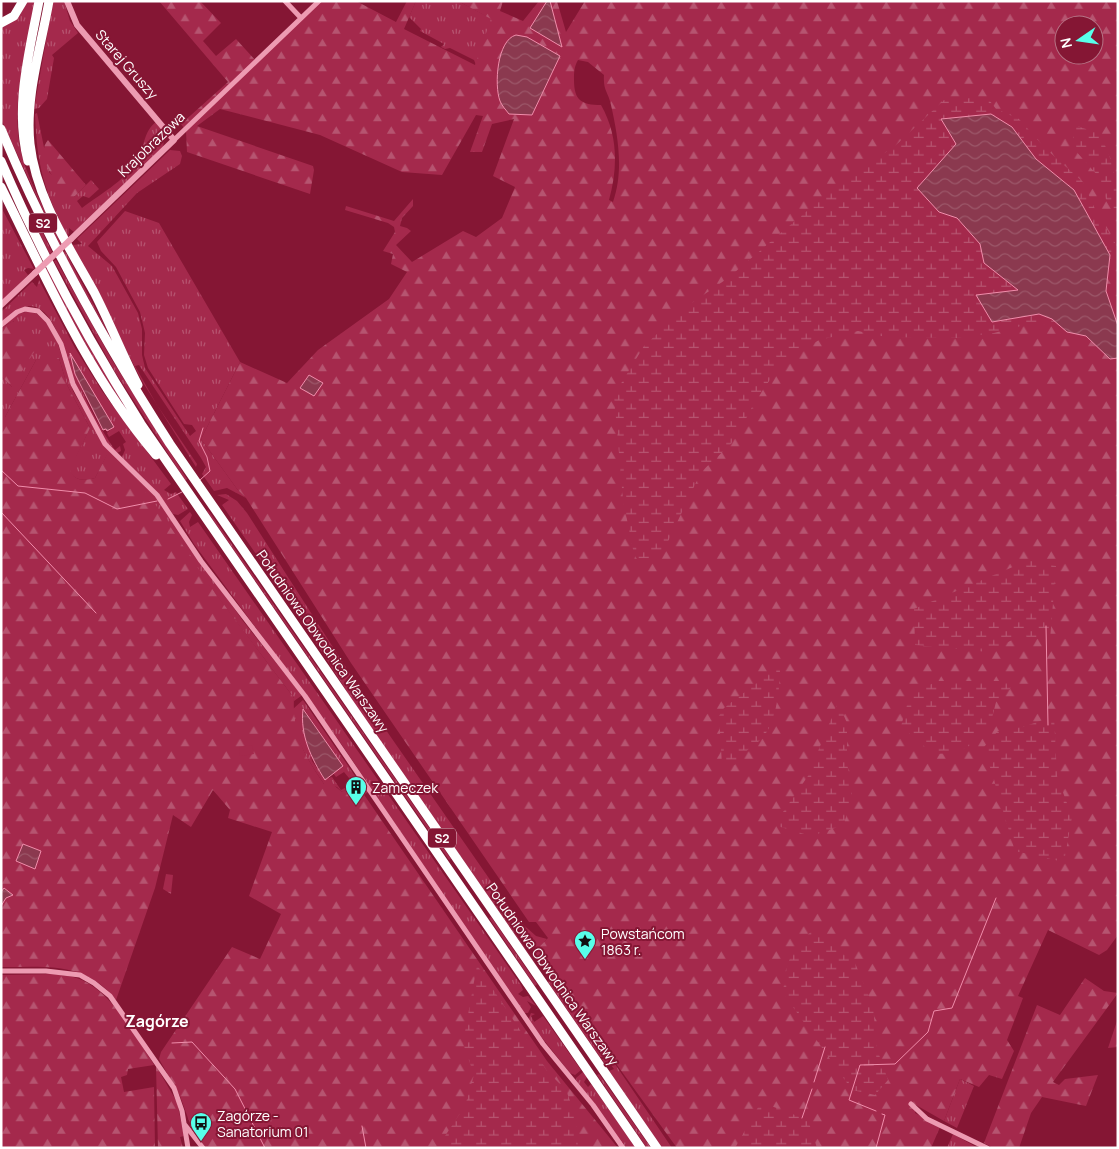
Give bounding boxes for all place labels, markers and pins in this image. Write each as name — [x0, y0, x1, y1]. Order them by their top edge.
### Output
building icon: Zameczek — [344, 775, 368, 806]
place label: Zameczek — [372, 778, 439, 797]
place label: Powstańcom 1863 r. — [601, 924, 685, 959]
place icon: Powstańcom 1863 r. — [573, 929, 597, 960]
place label: Zagórze - Sanatorium 01 — [217, 1106, 308, 1141]
bus stop icon: Zagórze - Sanatorium 01 — [189, 1111, 213, 1142]

